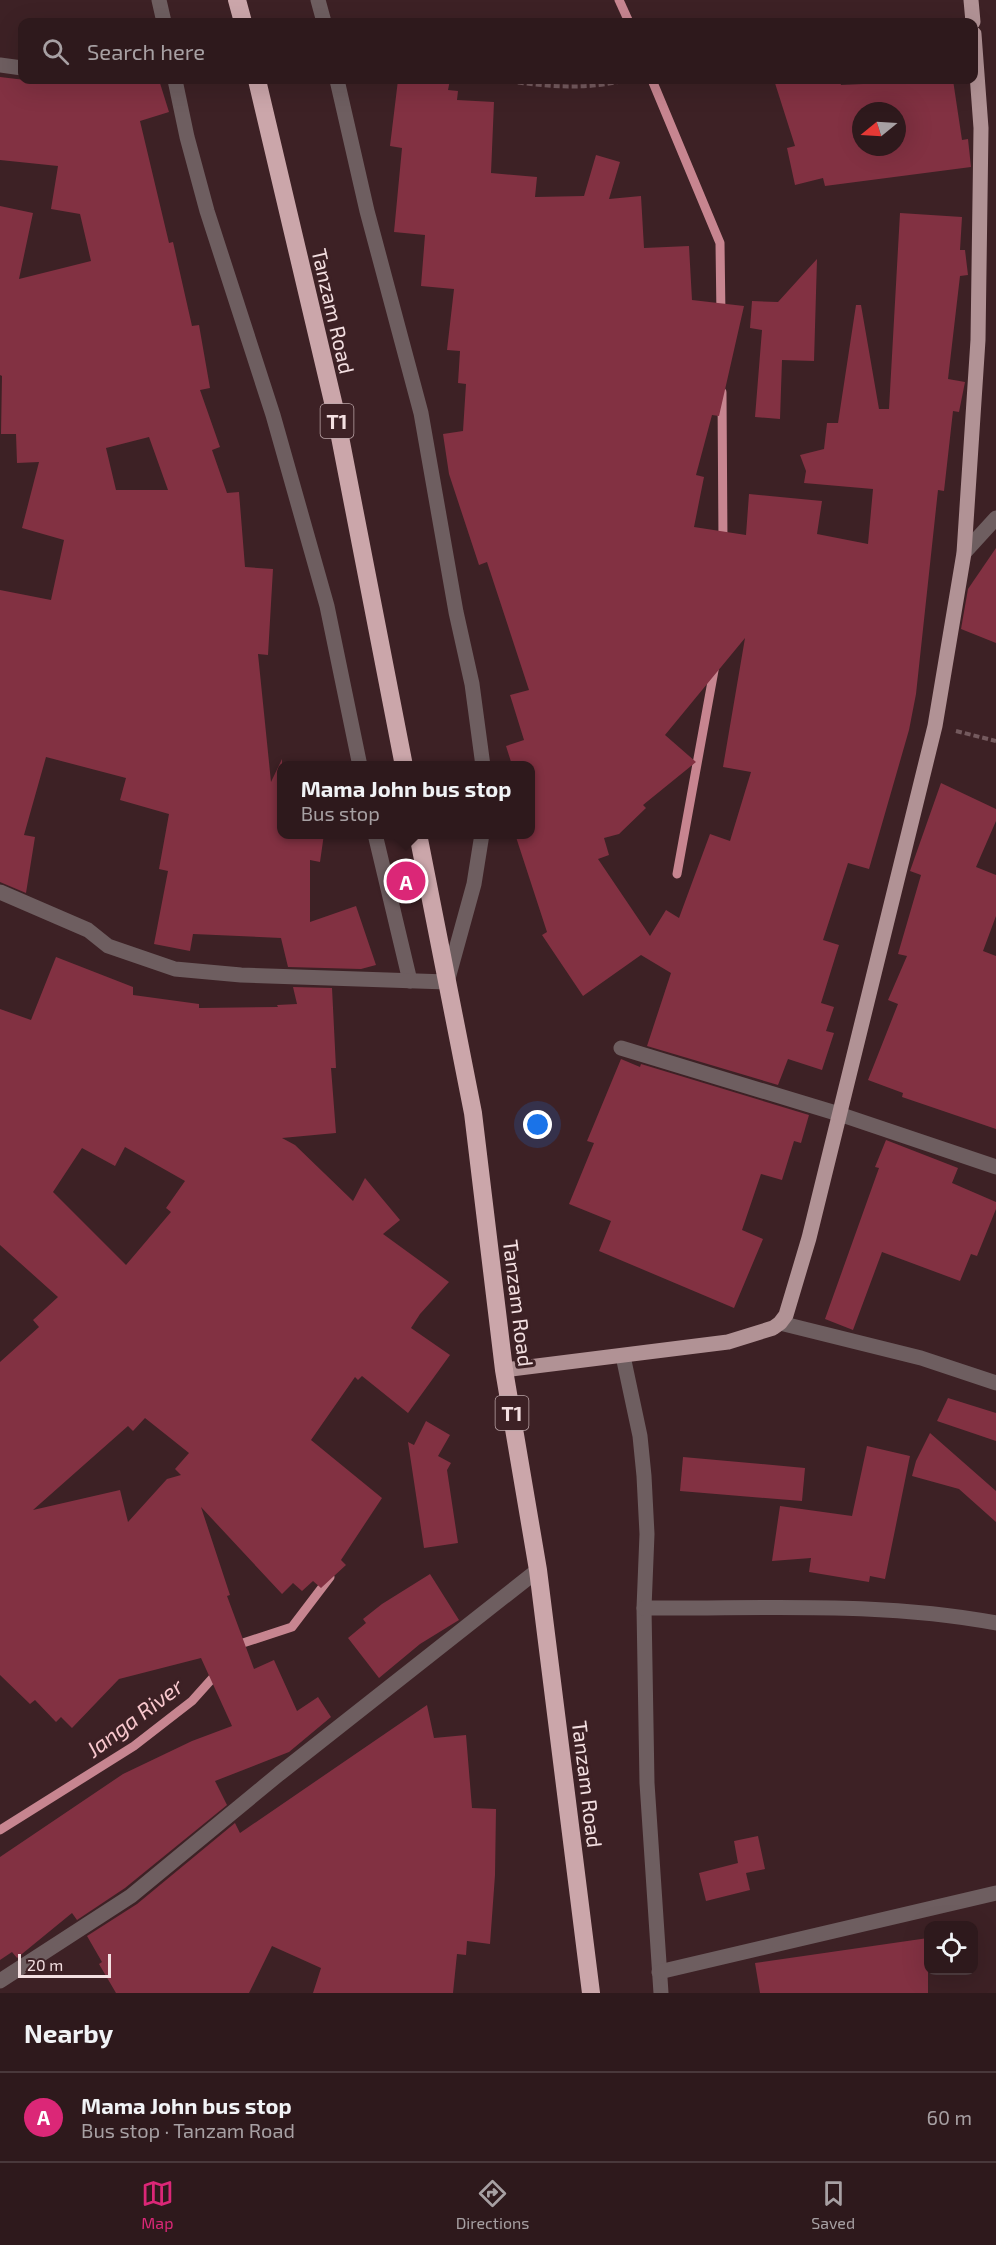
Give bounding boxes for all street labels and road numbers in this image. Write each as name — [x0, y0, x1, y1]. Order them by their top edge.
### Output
street label: Tanzam Road — [307, 246, 361, 376]
road number: T1 — [320, 404, 354, 438]
street label: Tanzam Road — [499, 1238, 539, 1368]
road number: T1 — [496, 1396, 528, 1430]
street label: Tanzam Road — [568, 1719, 608, 1849]

